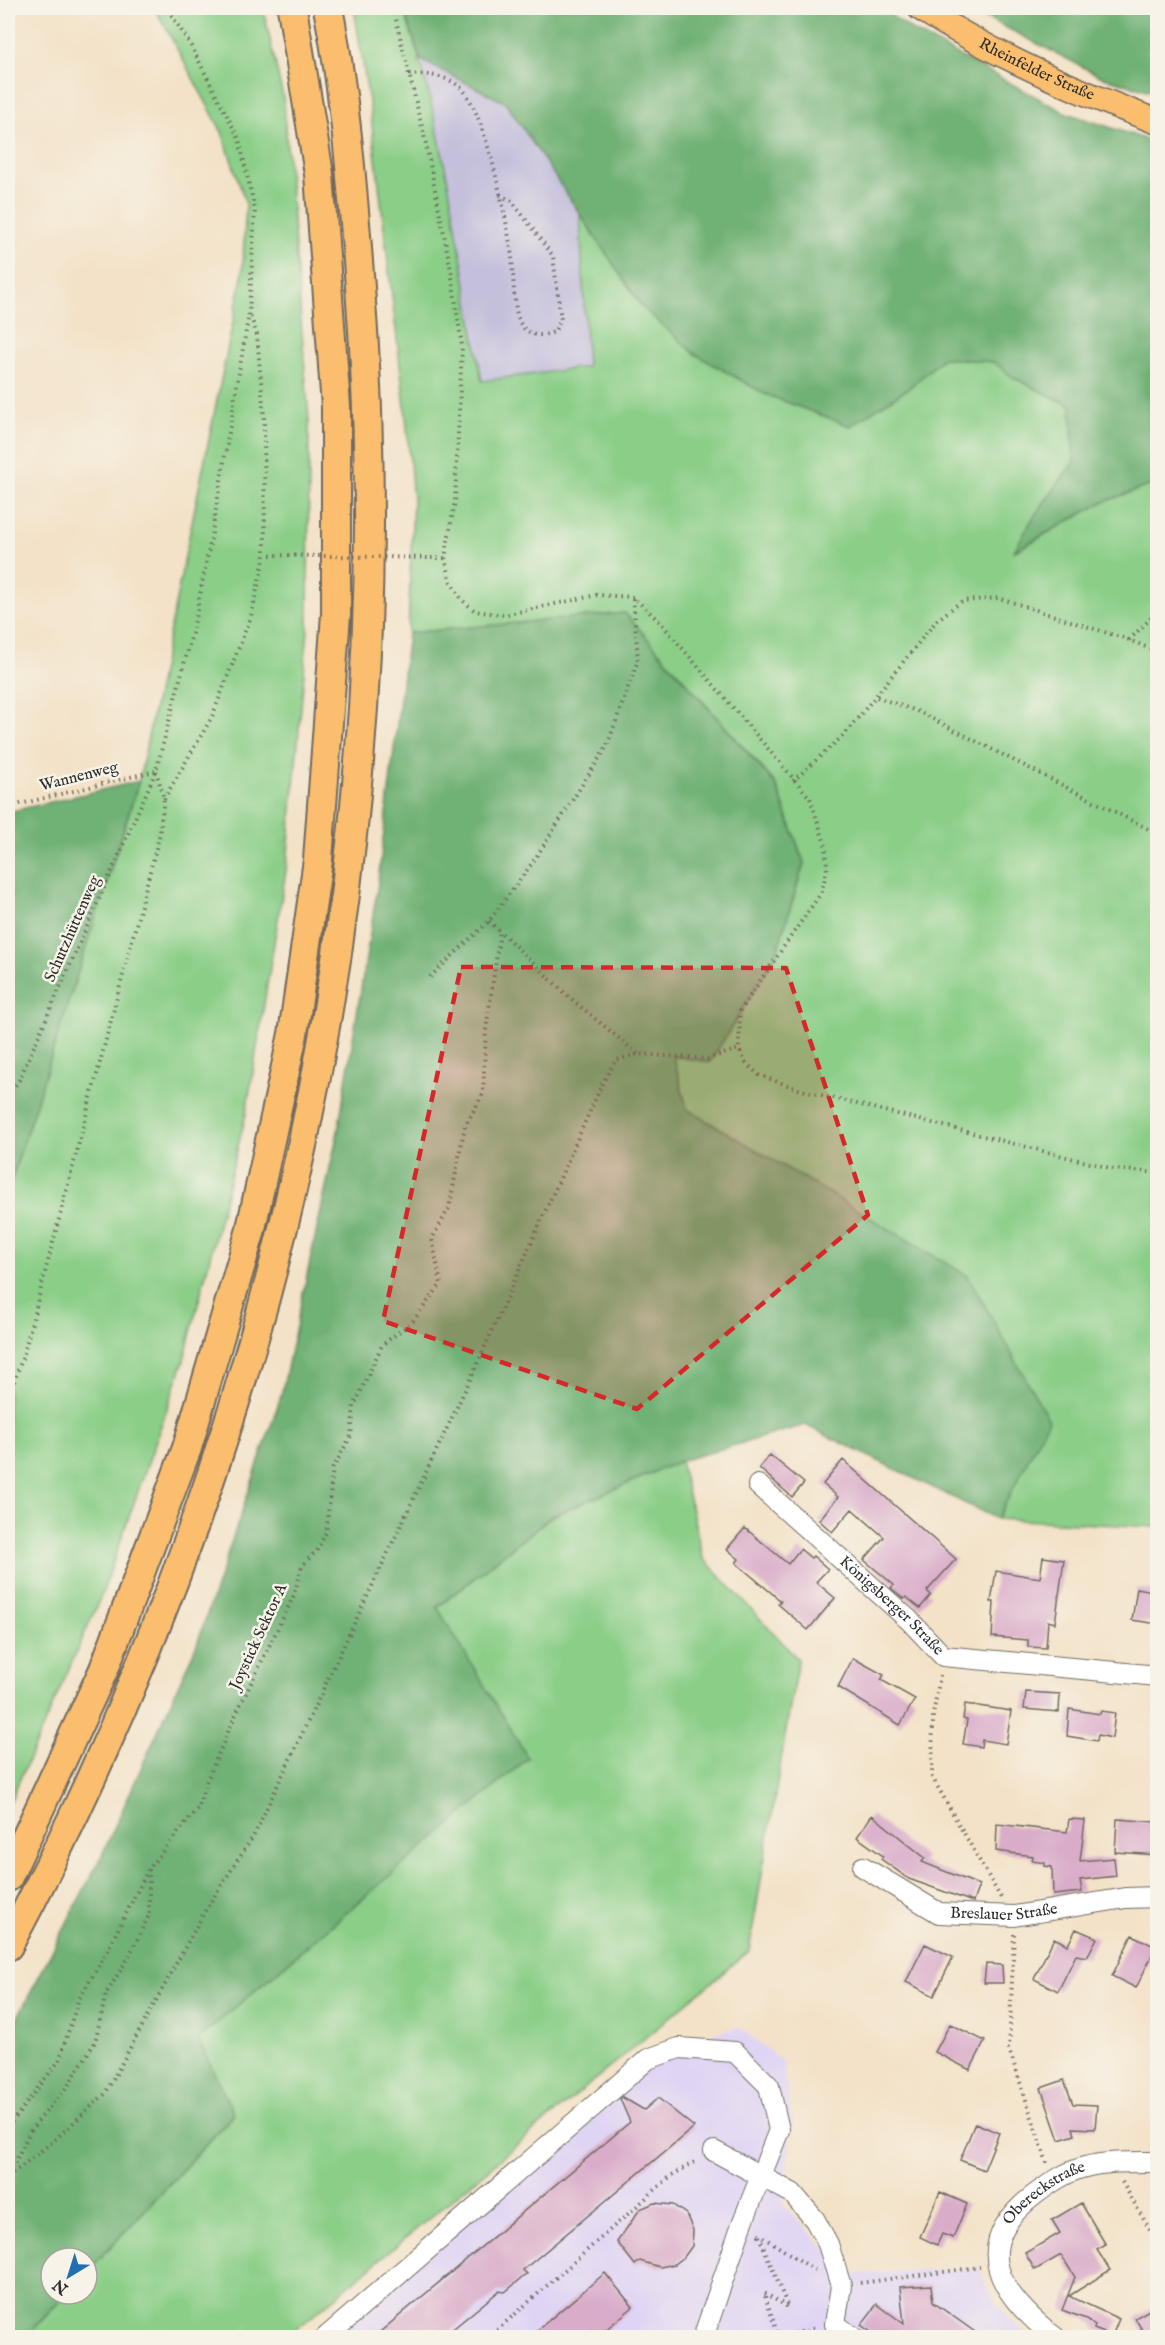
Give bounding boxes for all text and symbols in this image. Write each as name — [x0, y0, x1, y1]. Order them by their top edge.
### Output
street label: Rheinfelder Straße — [975, 34, 1097, 106]
street label: Wannenweg — [38, 757, 121, 796]
street label: Schutzhüttenweg — [41, 872, 106, 985]
street label: Königsberger Straße — [835, 1552, 948, 1660]
street label: Joystick Sektor A — [225, 1580, 293, 1695]
street label: Breslauer Straße — [950, 1899, 1059, 1926]
street label: Obereckstraße — [999, 2157, 1087, 2229]
north arrow — [39, 2246, 99, 2306]
text: N — [49, 2274, 73, 2299]

